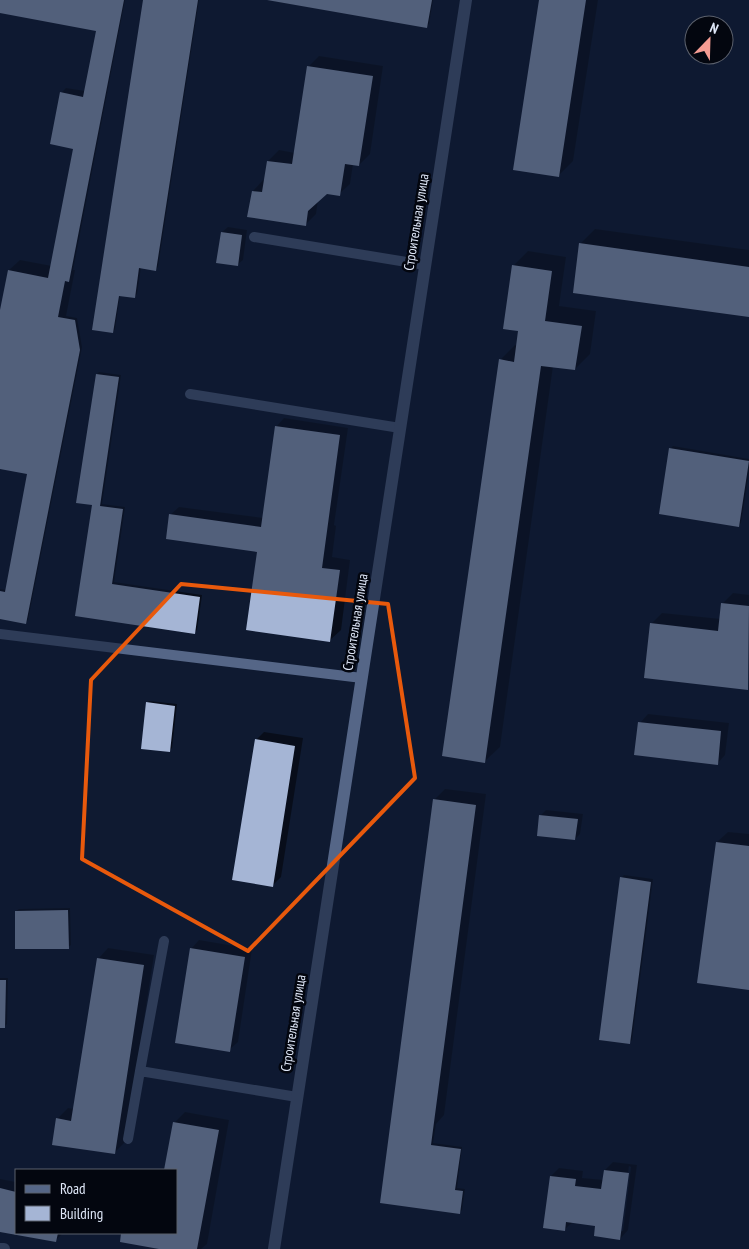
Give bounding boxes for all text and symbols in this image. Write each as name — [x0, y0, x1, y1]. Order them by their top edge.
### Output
north arrow — [684, 15, 734, 65]
text: N — [707, 18, 721, 38]
street label: Строительная улица — [399, 172, 433, 272]
street label: Строительная улица — [338, 572, 372, 672]
street label: Строительная улица — [276, 973, 310, 1073]
legend — [15, 1169, 178, 1234]
text: Road — [60, 1179, 86, 1198]
text: Building — [60, 1204, 103, 1223]

